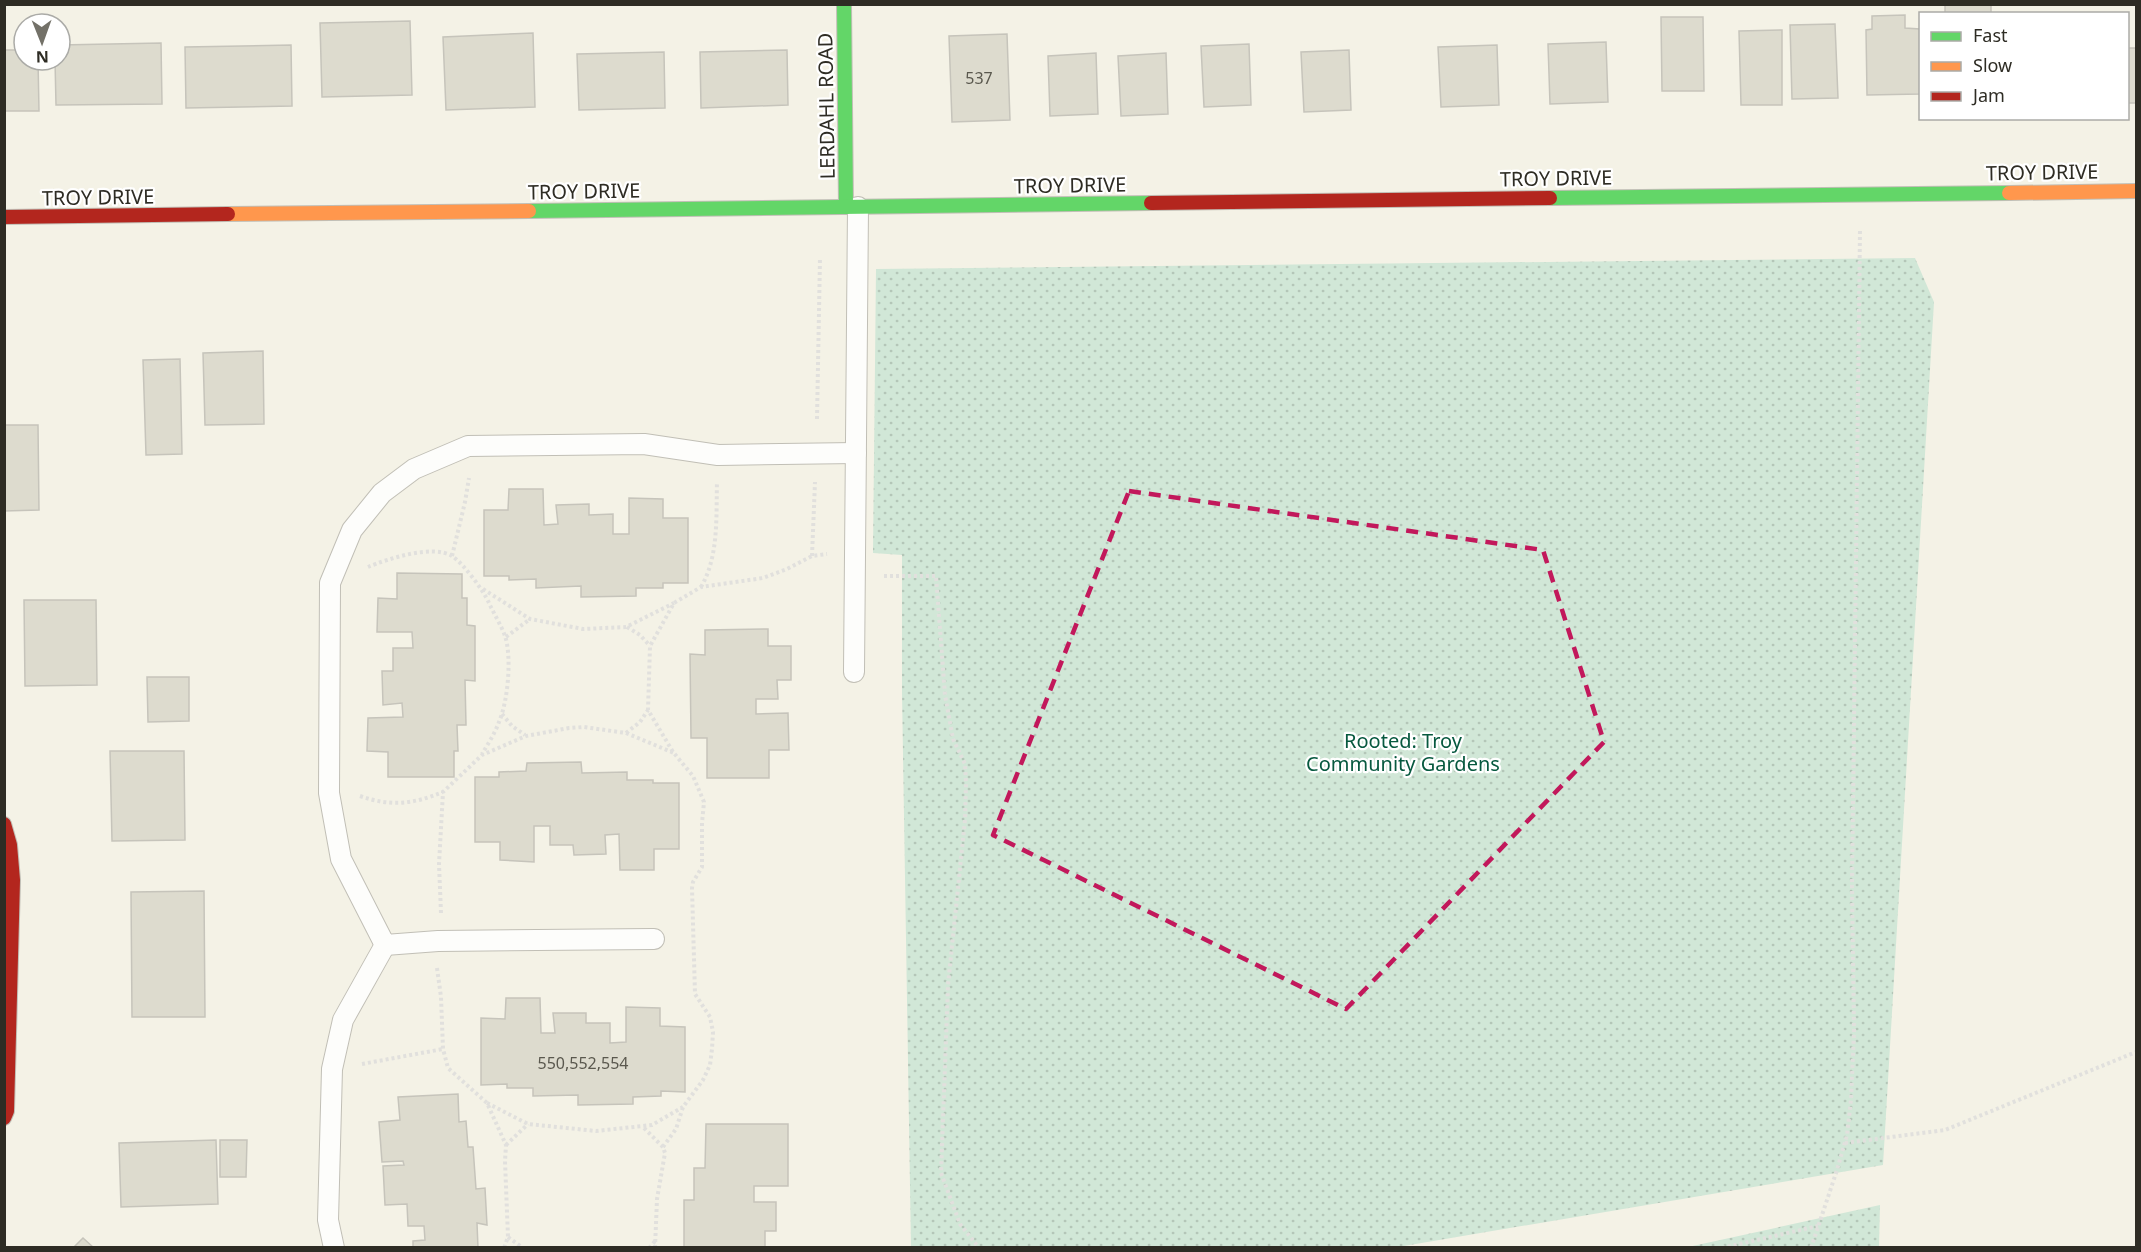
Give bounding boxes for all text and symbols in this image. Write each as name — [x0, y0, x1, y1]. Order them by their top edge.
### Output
north arrow — [12, 12, 72, 72]
legend — [1919, 12, 2129, 120]
text: Fast — [1973, 23, 2008, 47]
street label: LERDAHL ROAD — [811, 32, 841, 180]
text: N — [36, 46, 49, 68]
text: Slow — [1973, 53, 2012, 77]
house number: 537 — [965, 67, 993, 89]
text: Jam — [1971, 83, 2005, 107]
street label: TROY DRIVE — [1986, 158, 2098, 186]
street label: TROY DRIVE — [1500, 164, 1612, 192]
street label: TROY DRIVE — [1014, 171, 1126, 199]
street label: TROY DRIVE — [528, 177, 640, 205]
street label: TROY DRIVE — [42, 183, 154, 211]
park label: Rooted: Troy Community Gardens — [1306, 727, 1500, 777]
house number: 550,552,554 — [538, 1052, 628, 1074]

